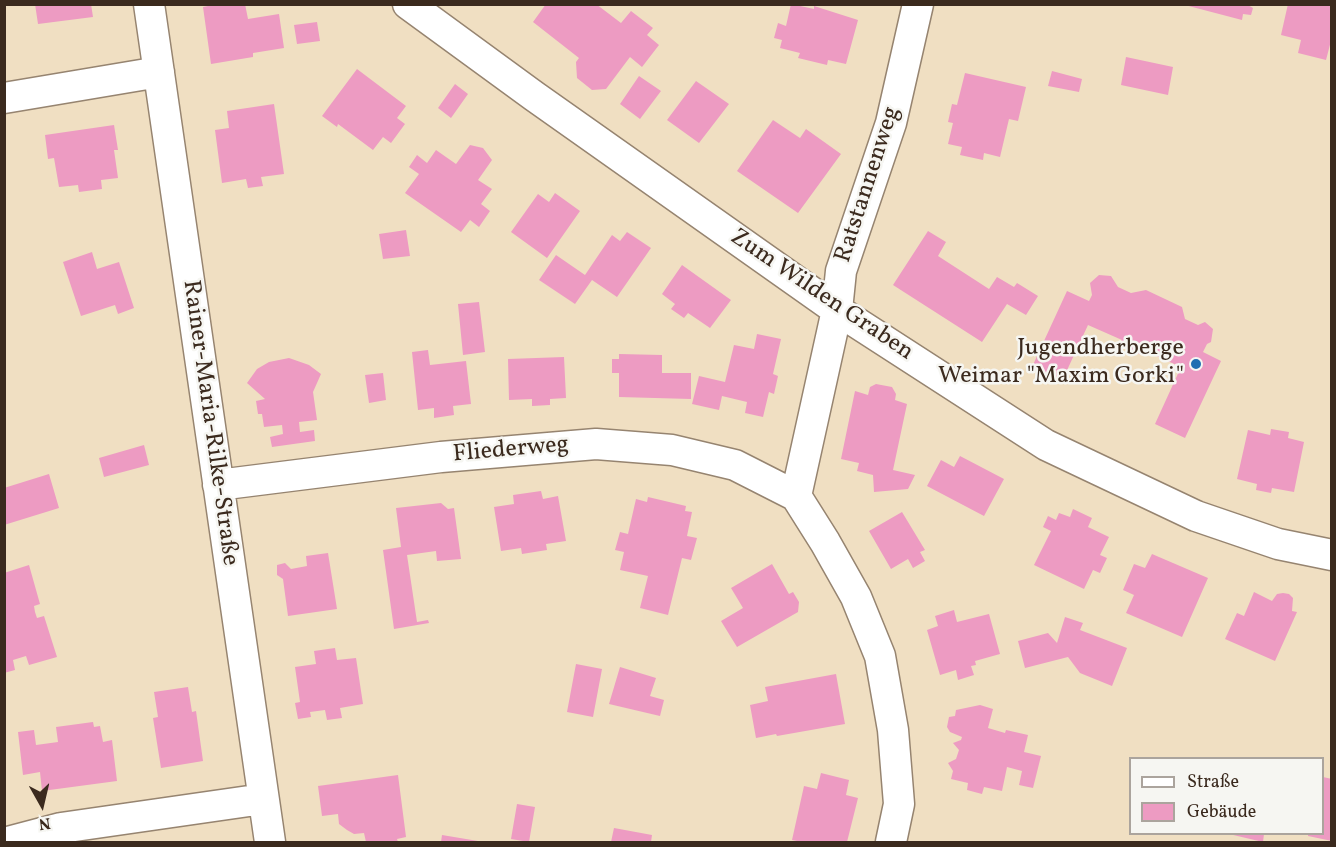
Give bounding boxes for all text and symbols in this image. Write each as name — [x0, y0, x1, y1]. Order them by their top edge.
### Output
street label: Ratstannenweg — [830, 103, 908, 267]
street label: Zum Wilden Graben — [724, 224, 918, 368]
street label: Rainer-Maria-Rilke-Straße — [175, 278, 243, 568]
place label: Jugendherberge Weimar "Maxim Gorki" — [938, 336, 1184, 392]
marker: Jugendherberge Weimar "Maxim Gorki" — [1189, 357, 1203, 371]
street label: Fliederweg — [452, 432, 570, 470]
legend — [1129, 757, 1324, 835]
text: Straße — [1187, 770, 1239, 795]
north arrow — [12, 775, 72, 835]
text: Gebäude — [1187, 800, 1256, 825]
text: N — [37, 811, 52, 835]

